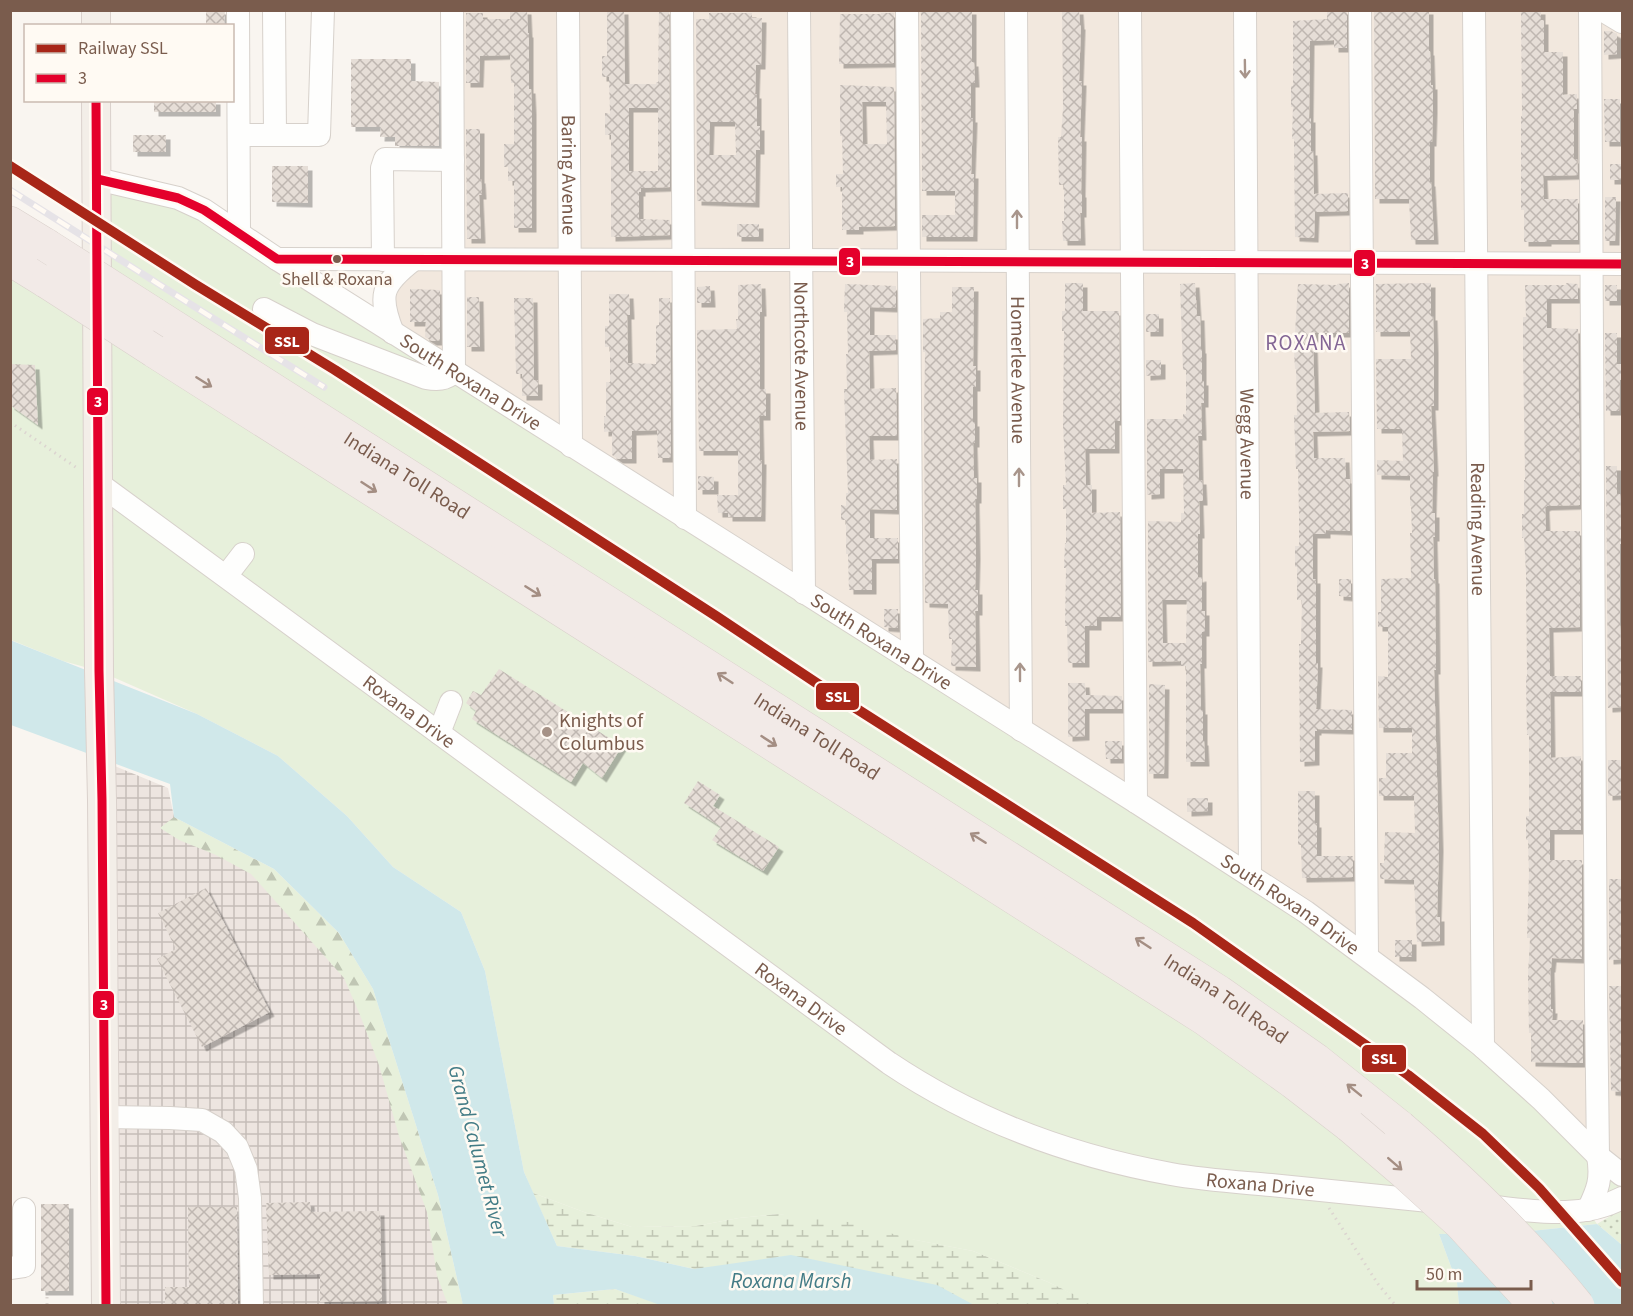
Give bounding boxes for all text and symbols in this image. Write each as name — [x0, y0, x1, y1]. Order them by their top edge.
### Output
legend — [24, 24, 234, 102]
text: Railway SSL — [78, 36, 168, 61]
one-way arrow — [1239, 58, 1251, 78]
text: 3 — [78, 66, 87, 91]
street label: Baring Avenue — [554, 115, 583, 235]
one-way arrow — [1011, 209, 1023, 229]
line badge: 3 — [838, 247, 861, 276]
line badge: 3 — [1353, 249, 1376, 277]
text: 3 — [846, 251, 854, 273]
marker: Shell & Roxana — [331, 253, 343, 265]
text: 3 — [1361, 253, 1369, 275]
place label: Shell & Roxana — [281, 267, 393, 292]
street label: Northcote Avenue — [786, 281, 816, 431]
street label: Homerlee Avenue — [1003, 296, 1032, 444]
line badge: SSL — [264, 326, 310, 355]
street label: South Roxana Drive — [394, 327, 547, 438]
district label: ROXANA — [1265, 328, 1347, 358]
text: SSL — [274, 331, 300, 353]
one-way arrow — [195, 377, 212, 389]
line badge: 3 — [86, 387, 109, 416]
street label: Wegg Avenue — [1232, 388, 1261, 500]
text: 3 — [94, 391, 102, 413]
street label: Indiana Toll Road — [338, 425, 475, 527]
street label: Reading Avenue — [1463, 462, 1492, 596]
one-way arrow — [1013, 467, 1025, 487]
one-way arrow — [360, 480, 377, 493]
one-way arrow — [524, 586, 541, 598]
street label: South Roxana Drive — [805, 587, 957, 697]
one-way arrow — [1015, 662, 1026, 682]
street label: Roxana Drive — [356, 669, 461, 756]
one-way arrow — [717, 671, 734, 683]
line badge: SSL — [815, 682, 860, 711]
street label: Indiana Toll Road — [748, 686, 885, 788]
text: SSL — [825, 686, 851, 708]
place label: Knights of Columbus — [559, 707, 644, 758]
marker: Knights of Columbus — [540, 725, 554, 739]
one-way arrow — [760, 735, 776, 747]
one-way arrow — [970, 832, 987, 844]
street label: South Roxana Drive — [1215, 847, 1365, 962]
one-way arrow — [1135, 937, 1152, 949]
street label: Indiana Toll Road — [1158, 947, 1294, 1051]
street label: Roxana Drive — [748, 956, 853, 1043]
line badge: 3 — [92, 990, 115, 1019]
text: 3 — [100, 994, 108, 1016]
line badge: SSL — [1361, 1044, 1407, 1073]
text: SSL — [1371, 1048, 1397, 1070]
water label: Grand Calumet River — [441, 1062, 516, 1241]
one-way arrow — [1346, 1084, 1362, 1097]
one-way arrow — [1387, 1157, 1402, 1171]
street label: Roxana Drive — [1205, 1166, 1316, 1204]
scale bar — [1417, 1253, 1531, 1291]
text: 50 m — [1426, 1262, 1462, 1287]
water label: Roxana Marsh — [731, 1266, 851, 1296]

